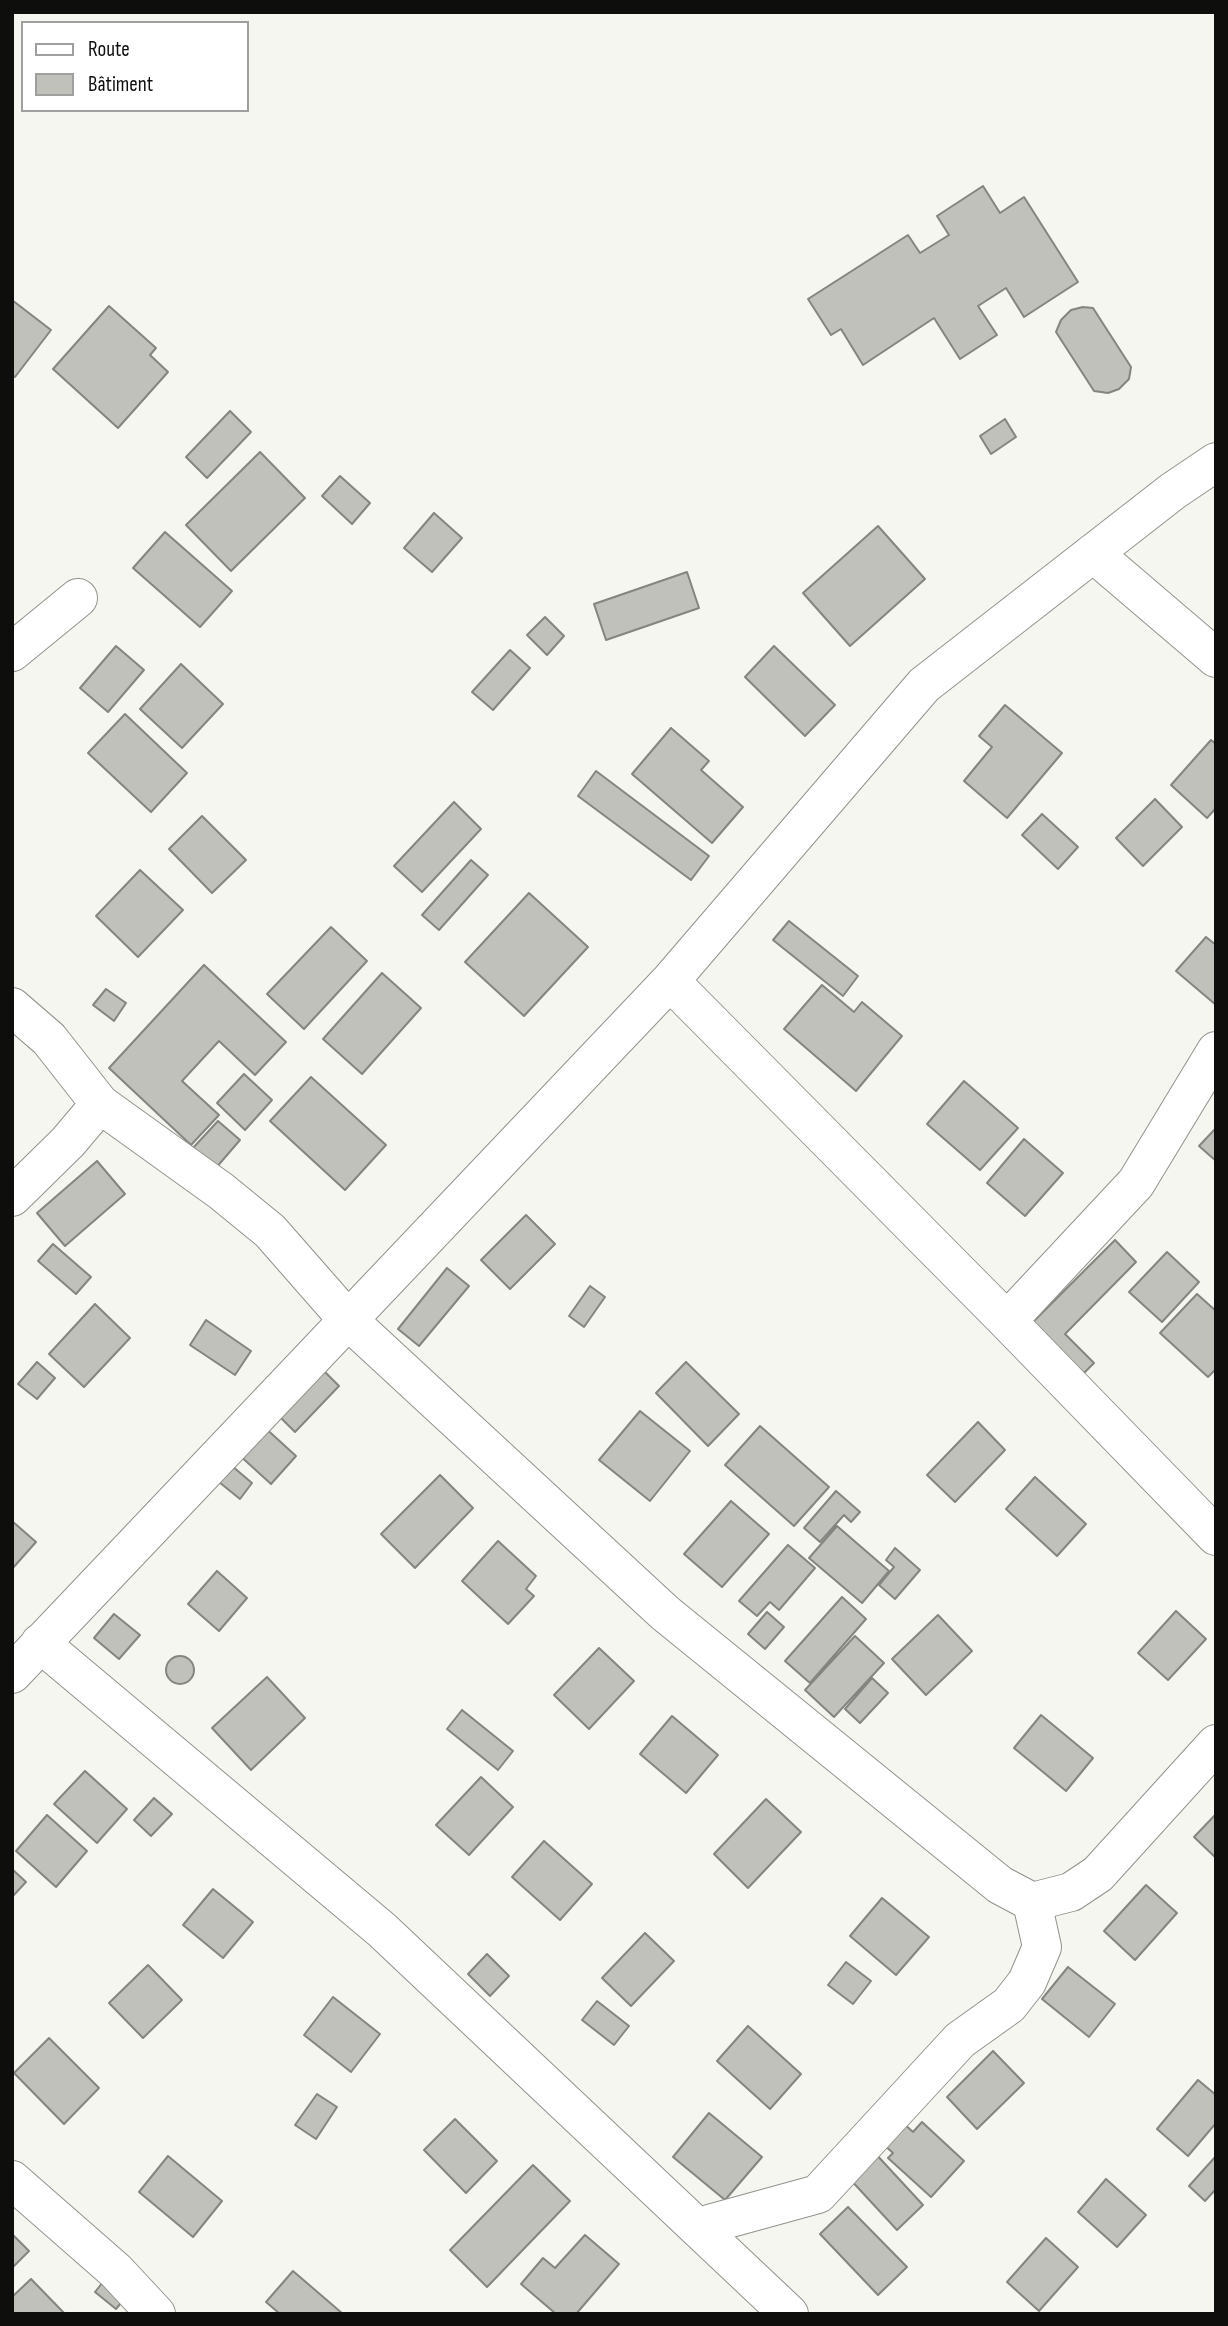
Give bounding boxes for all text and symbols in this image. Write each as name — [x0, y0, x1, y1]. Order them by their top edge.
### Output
legend — [21, 21, 248, 112]
text: Route — [88, 37, 130, 62]
text: Bâtiment — [88, 72, 153, 97]

